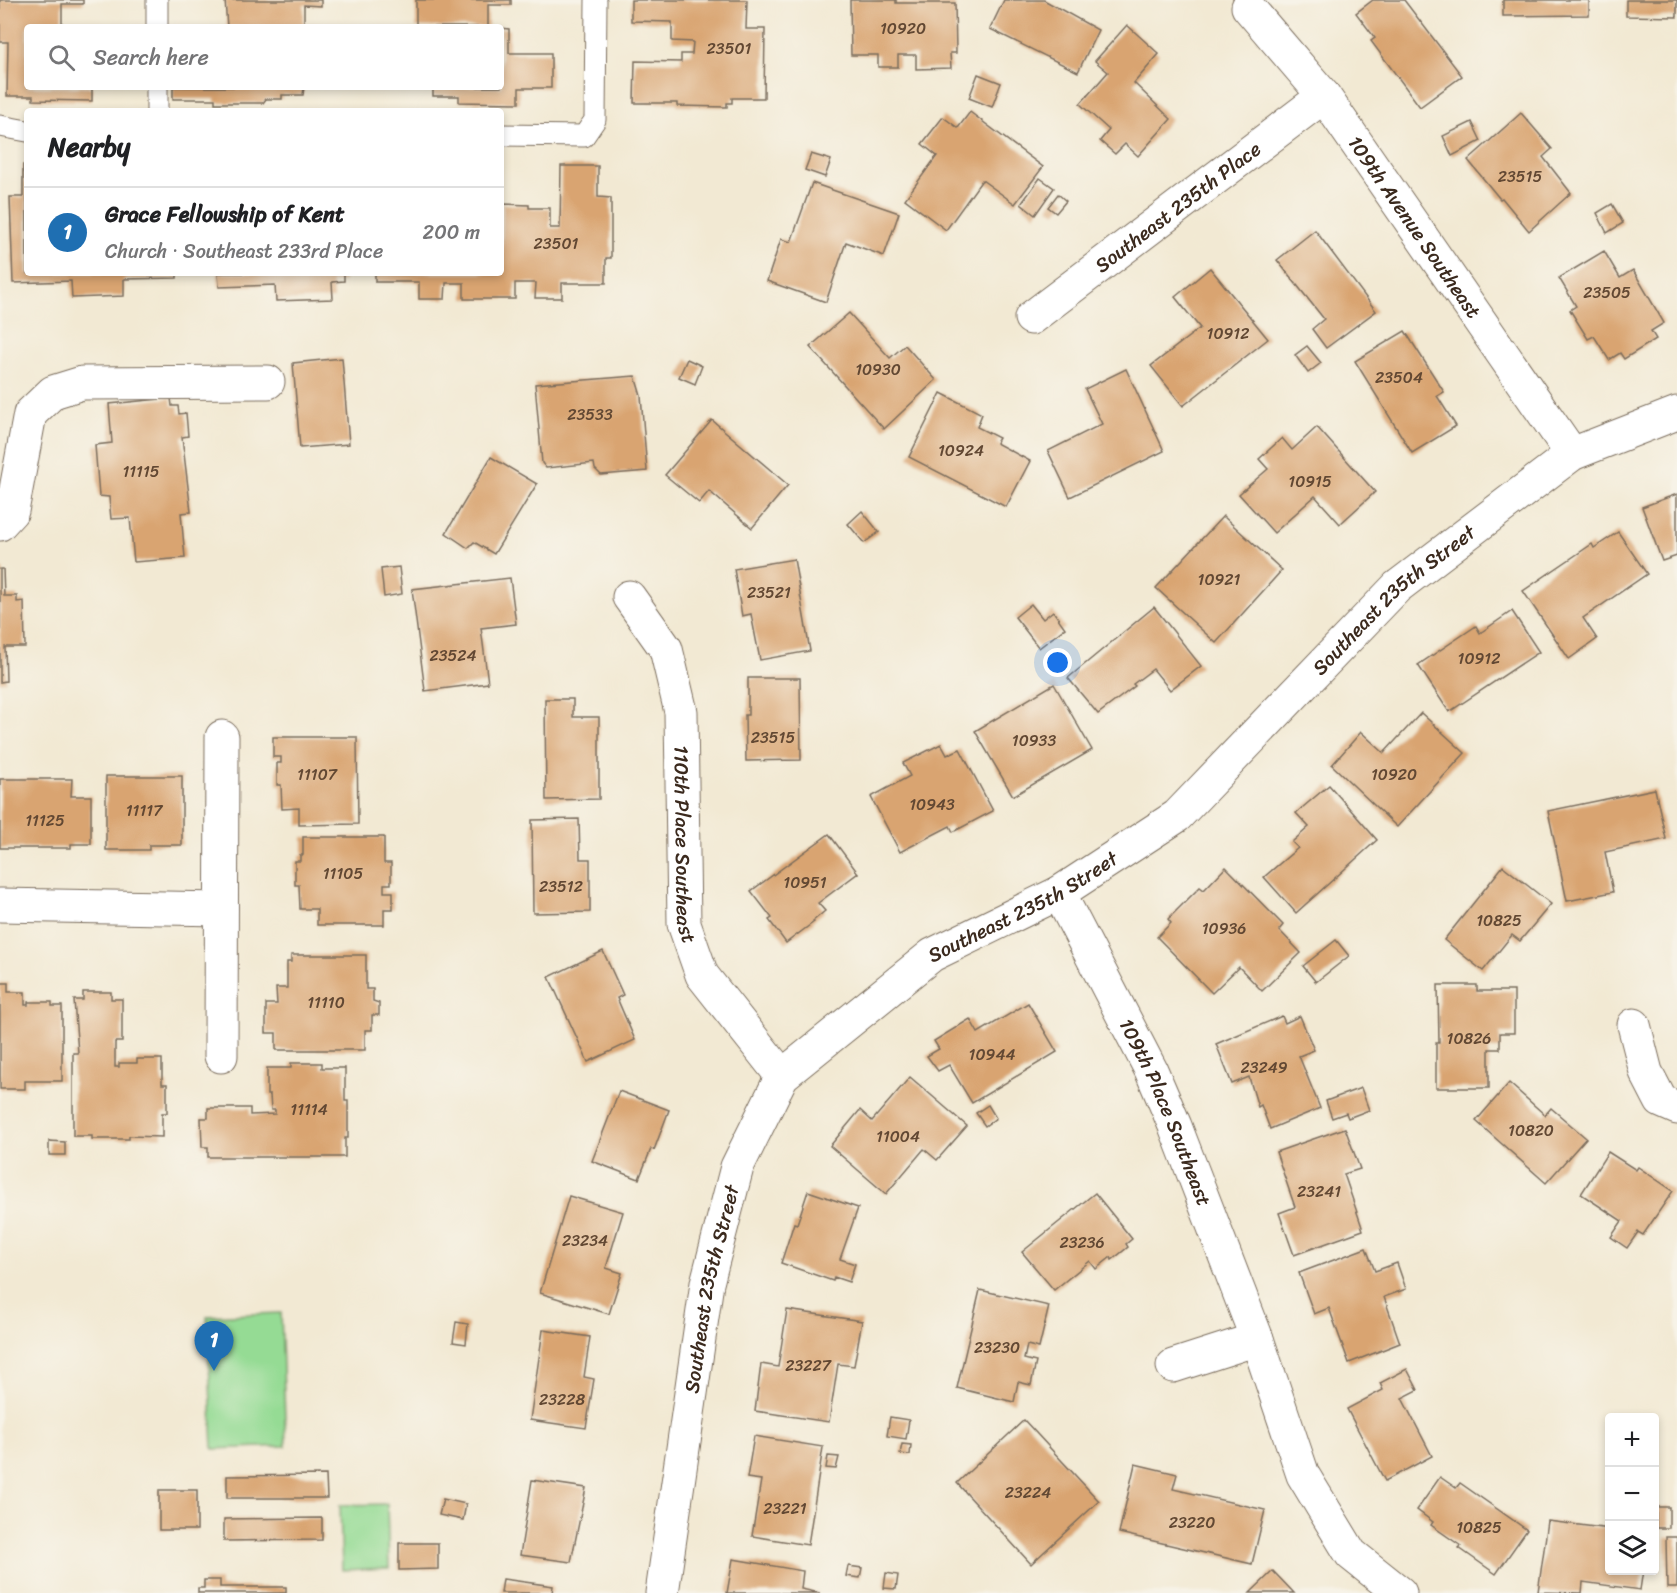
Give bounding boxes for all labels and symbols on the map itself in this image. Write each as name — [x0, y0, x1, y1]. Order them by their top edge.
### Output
house number: 10920 — [880, 14, 926, 43]
house number: 23501 — [707, 34, 752, 63]
street label: 109th Avenue Southeast — [1338, 128, 1490, 326]
street label: Southeast 235th Place — [1087, 132, 1269, 282]
house number: 23515 — [1498, 162, 1542, 191]
house number: 23501 — [534, 229, 579, 258]
house number: 23505 — [1583, 278, 1631, 307]
house number: 10912 — [1207, 319, 1249, 348]
house number: 10930 — [855, 355, 901, 384]
house number: 23504 — [1375, 363, 1423, 392]
house number: 23533 — [567, 400, 613, 429]
house number: 10924 — [938, 436, 984, 465]
house number: 11115 — [122, 457, 160, 486]
house number: 10915 — [1288, 467, 1332, 496]
street label: Southeast 235th Street — [1304, 515, 1484, 684]
house number: 10921 — [1198, 565, 1241, 594]
house number: 23521 — [747, 578, 791, 607]
house number: 23524 — [429, 641, 477, 670]
house number: 10912 — [1458, 644, 1500, 673]
your location — [1043, 648, 1072, 677]
house number: 23515 — [751, 723, 795, 752]
house number: 10933 — [1012, 726, 1056, 755]
street label: 110th Place Southeast — [663, 745, 707, 949]
house number: 11107 — [297, 760, 338, 789]
house number: 10920 — [1371, 760, 1417, 789]
house number: 10943 — [909, 790, 955, 819]
house number: 11117 — [126, 796, 163, 825]
house number: 11125 — [25, 806, 65, 835]
street label: Southeast 235th Street — [922, 841, 1126, 973]
house number: 11105 — [323, 859, 363, 888]
house number: 10951 — [783, 868, 827, 897]
house number: 23512 — [539, 872, 583, 901]
house number: 10825 — [1476, 906, 1522, 935]
house number: 10936 — [1202, 914, 1246, 943]
house number: 11110 — [307, 988, 345, 1017]
street label: 109th Place Southeast — [1109, 1012, 1221, 1212]
house number: 10826 — [1447, 1024, 1491, 1053]
house number: 10944 — [969, 1040, 1015, 1069]
house number: 23249 — [1240, 1053, 1288, 1082]
house number: 11114 — [290, 1095, 328, 1124]
house number: 10820 — [1508, 1116, 1554, 1145]
house number: 11004 — [876, 1122, 920, 1151]
house number: 23241 — [1297, 1177, 1341, 1206]
street label: Southeast 235th Street — [674, 1180, 750, 1396]
house number: 23234 — [562, 1226, 608, 1255]
house number: 23236 — [1059, 1228, 1105, 1257]
pin: 1 — [194, 1322, 234, 1371]
house number: 23230 — [974, 1333, 1020, 1362]
house number: 23227 — [785, 1351, 832, 1380]
house number: 23228 — [539, 1385, 585, 1414]
house number: 23224 — [1005, 1478, 1051, 1507]
house number: 23221 — [763, 1494, 807, 1523]
house number: 23220 — [1169, 1508, 1215, 1537]
house number: 10825 — [1456, 1513, 1502, 1542]

